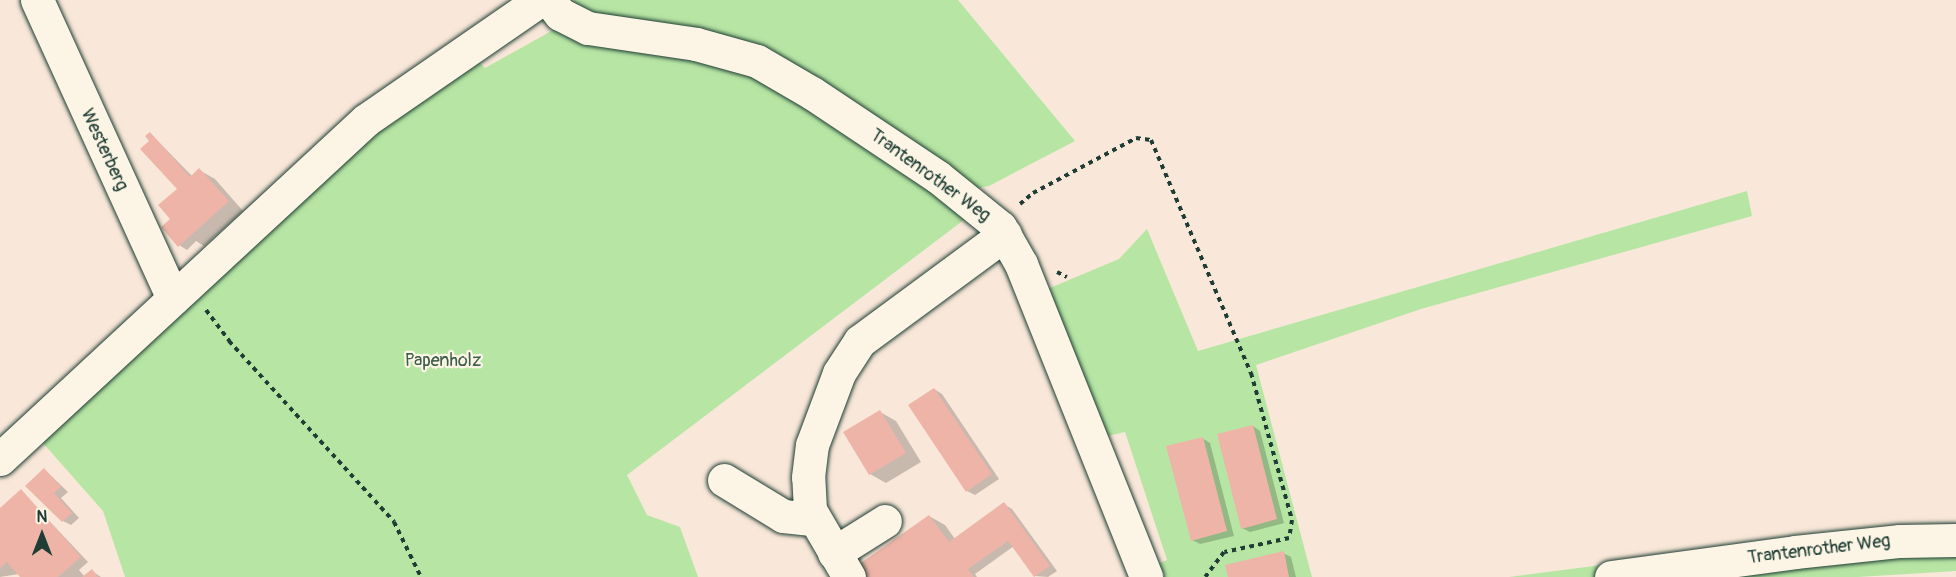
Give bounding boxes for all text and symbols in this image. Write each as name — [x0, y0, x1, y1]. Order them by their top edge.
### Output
street label: Westerberg — [76, 106, 132, 194]
street label: Trantenrother Weg — [866, 125, 994, 227]
park label: Papenholz — [405, 350, 481, 372]
north arrow — [12, 505, 72, 565]
text: N — [37, 507, 47, 527]
street label: Trantenrother Weg — [1746, 531, 1892, 569]

